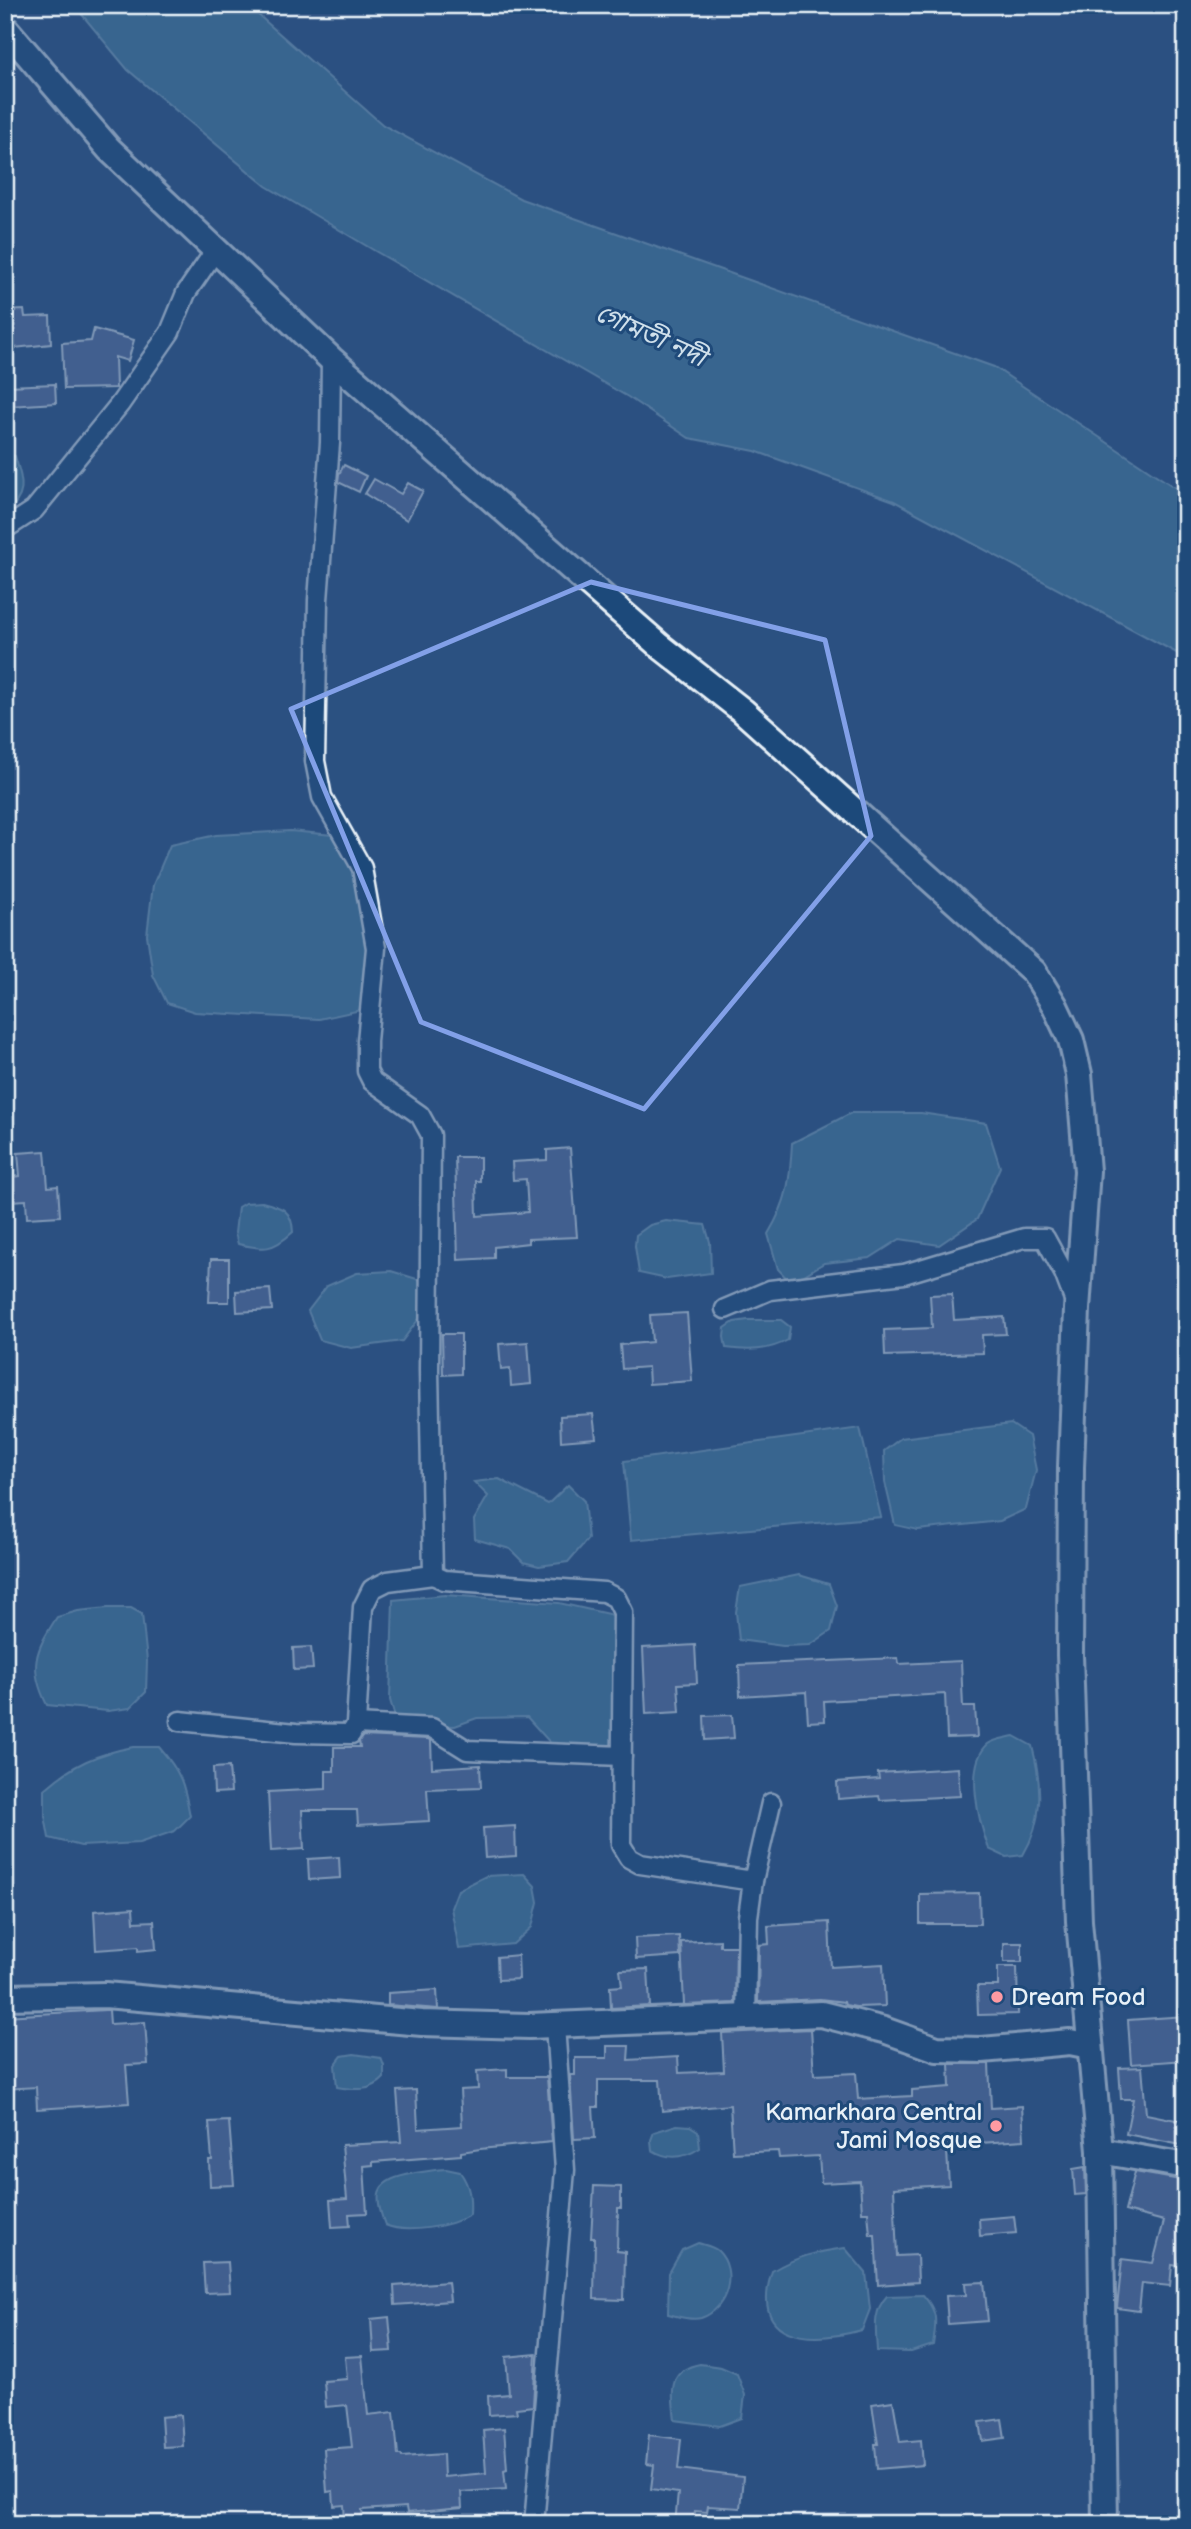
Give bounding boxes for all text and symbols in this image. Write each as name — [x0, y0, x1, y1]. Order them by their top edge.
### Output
water label: গোমতী নদী — [591, 297, 715, 376]
place label: Dream Food — [1011, 1983, 1145, 2012]
marker: Dream Food — [989, 1989, 1005, 2005]
place label: Kamarkhara Central Jami Mosque — [765, 2098, 982, 2155]
marker: Kamarkhara Central Jami Mosque — [988, 2118, 1004, 2134]

